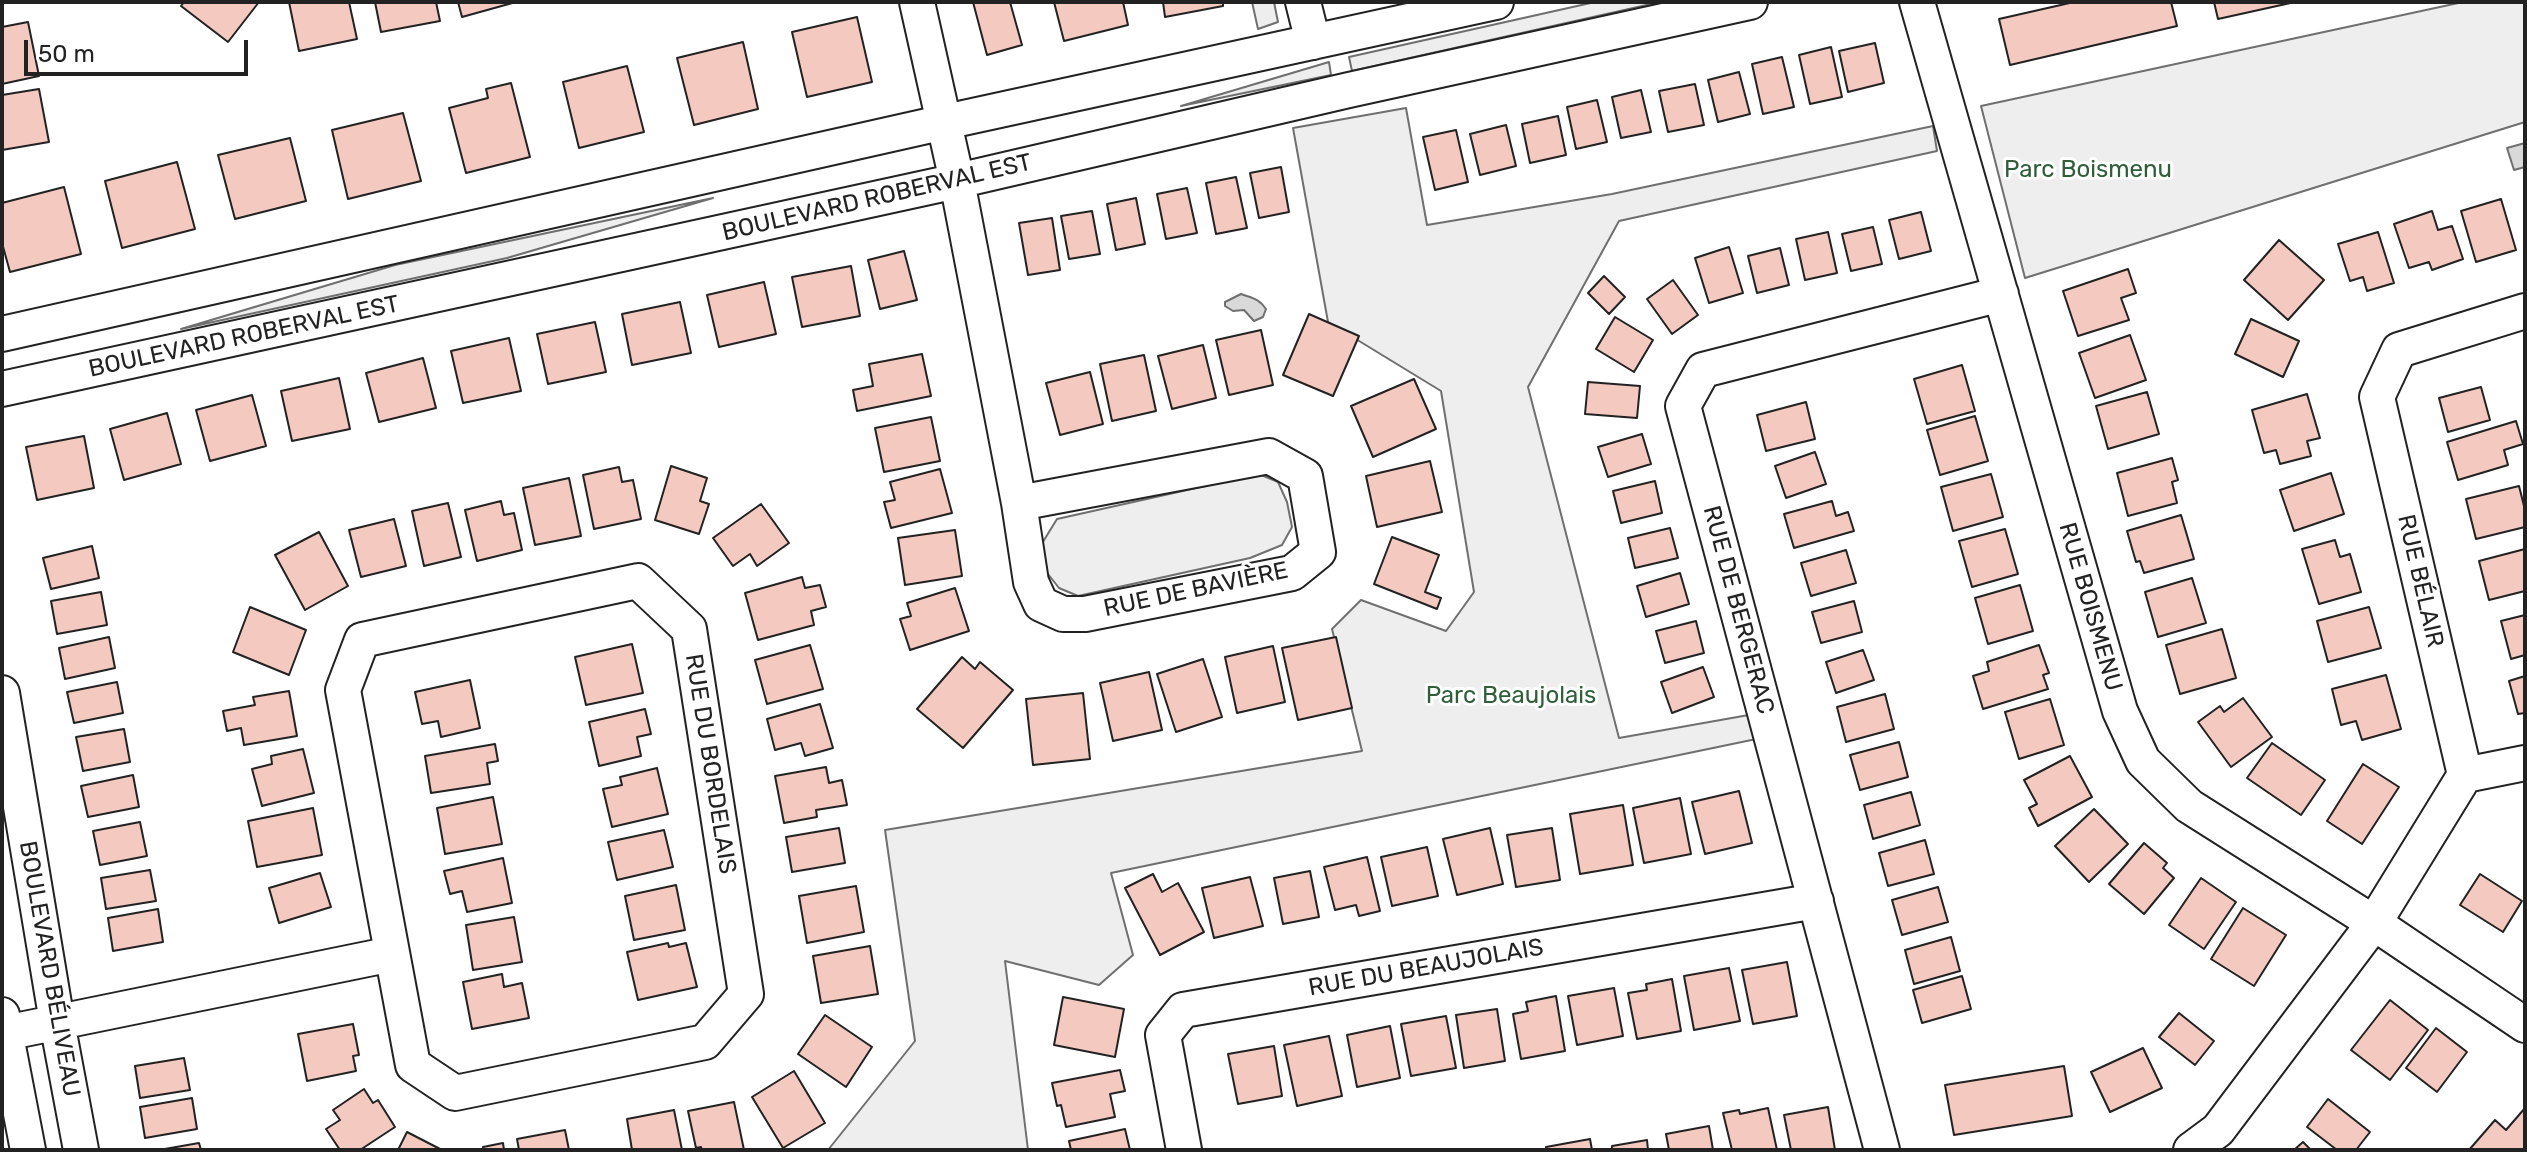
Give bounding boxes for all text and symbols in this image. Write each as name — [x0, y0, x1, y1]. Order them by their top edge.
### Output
scale bar — [28, 24, 252, 74]
text: 50 m — [38, 40, 95, 68]
street label: BOULEVARD ROBERVAL EST — [719, 148, 1035, 248]
park label: Parc Boismenu — [2004, 156, 2172, 184]
street label: BOULEVARD ROBERVAL EST — [86, 290, 402, 384]
street label: RUE DE BERGERAC — [1696, 503, 1780, 717]
street label: RUE BÉLAIR — [2391, 512, 2449, 650]
street label: RUE BOISMENU — [2052, 519, 2128, 695]
street label: RUE DE BAVIÈRE — [1101, 556, 1291, 624]
street label: RUE DU BORDELAIS — [678, 652, 742, 876]
park label: Parc Beaujolais — [1426, 682, 1596, 710]
street label: BOULEVARD BÉLIVEAU — [12, 839, 86, 1099]
street label: RUE DU BEAUJOLAIS — [1306, 933, 1546, 1003]

